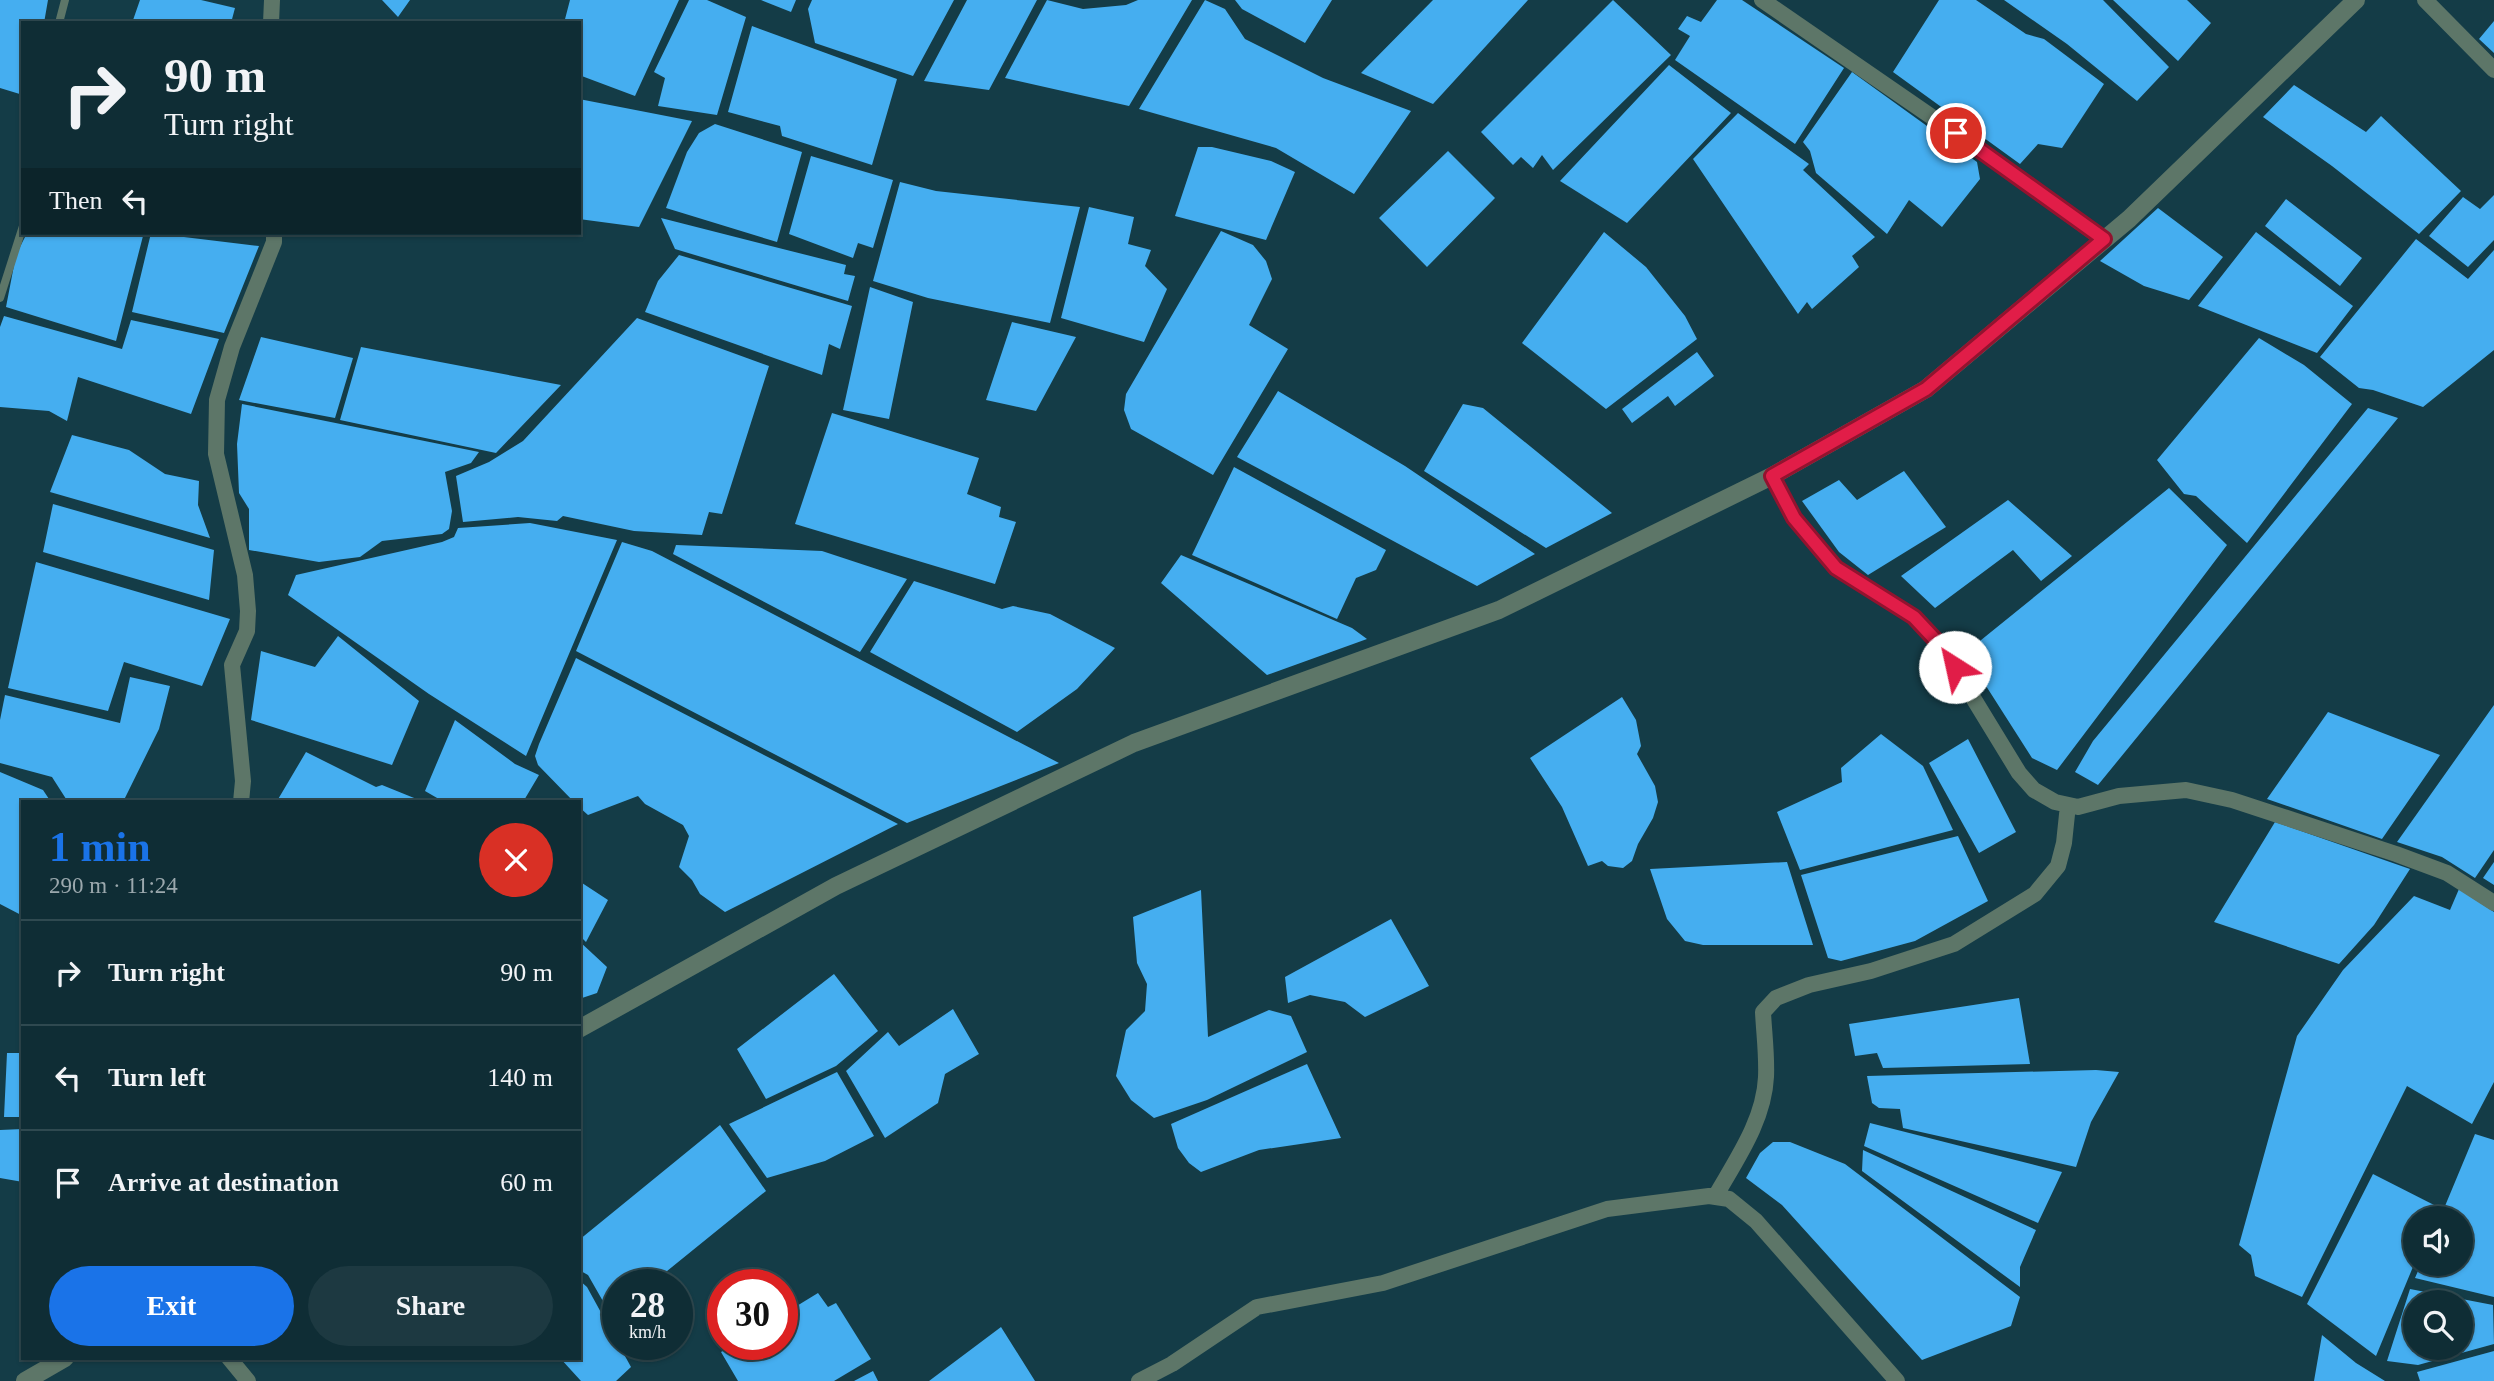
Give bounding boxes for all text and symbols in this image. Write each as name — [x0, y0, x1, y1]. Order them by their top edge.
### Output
text: 90 m — [164, 48, 266, 103]
icon: right — [49, 49, 140, 140]
pin — [1926, 103, 1986, 163]
text: Turn right — [164, 106, 294, 142]
icon: arrive — [1937, 114, 1975, 152]
icon: left — [116, 182, 154, 220]
text: Then — [49, 186, 102, 215]
position arrow — [1918, 630, 1992, 704]
button: close — [479, 823, 553, 897]
text: 1 min — [49, 824, 151, 870]
text: 290 m · 11:24 — [49, 873, 178, 898]
icon: right — [49, 954, 87, 992]
text: Turn right — [108, 958, 225, 987]
text: 90 m — [500, 958, 553, 987]
icon: left — [49, 1059, 87, 1097]
text: Turn left — [108, 1063, 206, 1092]
text: 140 m — [487, 1063, 553, 1092]
icon: arrive — [49, 1164, 87, 1202]
text: Arrive at destination — [108, 1168, 339, 1197]
text: 60 m — [500, 1168, 553, 1197]
map controls — [2403, 1206, 2473, 1360]
button: sound — [2403, 1206, 2473, 1276]
button: Exit — [49, 1266, 294, 1346]
button: Share — [308, 1266, 553, 1346]
speed limit sign: 30 — [707, 1269, 798, 1360]
text: 28 — [630, 1286, 665, 1325]
button: search — [2403, 1290, 2473, 1360]
text: km/h — [629, 1322, 666, 1342]

